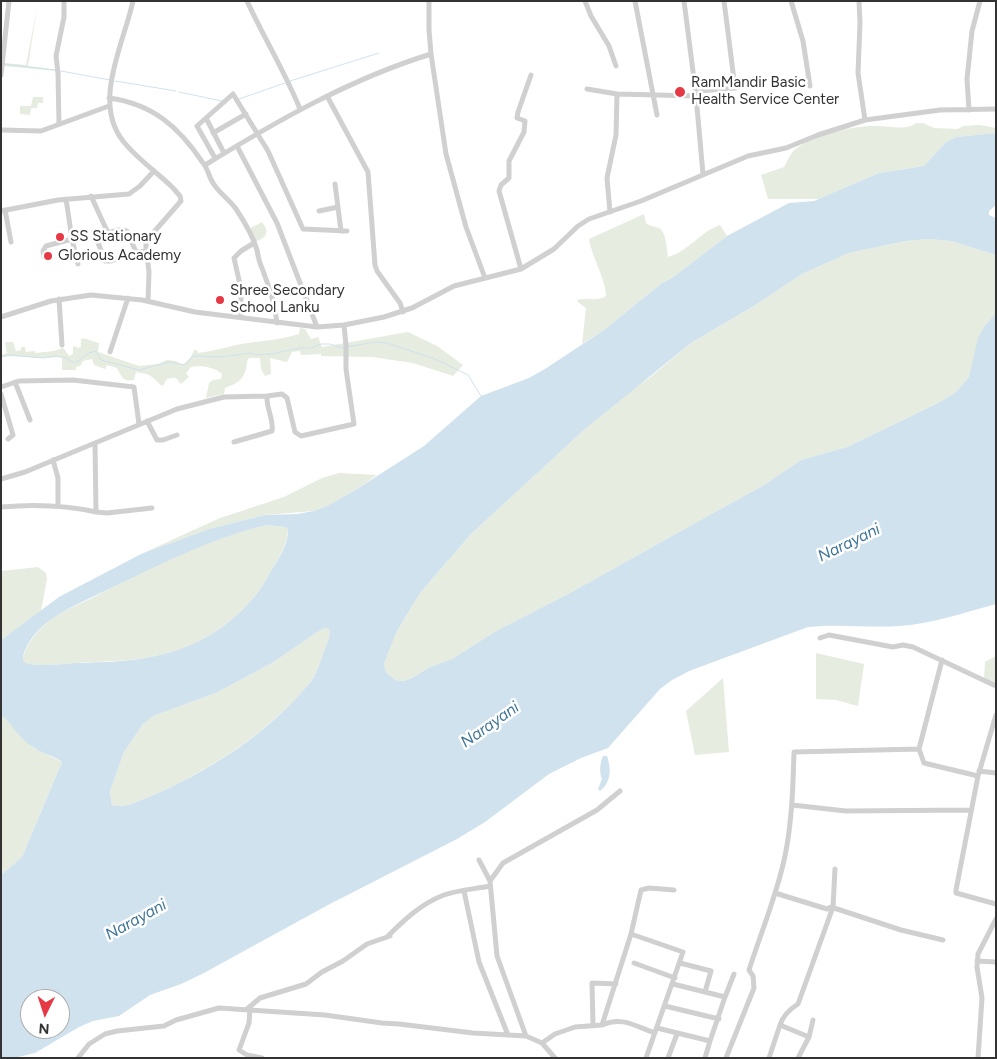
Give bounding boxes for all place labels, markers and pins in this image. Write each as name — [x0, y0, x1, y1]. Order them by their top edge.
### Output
place label: RamMandir Basic Health Service Center — [691, 74, 839, 109]
marker: RamMandir Basic Health Service Center — [673, 85, 687, 99]
place label: SS Stationary — [70, 228, 161, 246]
marker: SS Stationary — [54, 231, 66, 243]
place label: Glorious Academy — [58, 247, 181, 265]
marker: Glorious Academy — [42, 250, 54, 262]
place label: Shree Secondary School Lanku — [230, 282, 345, 317]
marker: Shree Secondary School Lanku — [214, 294, 226, 306]

